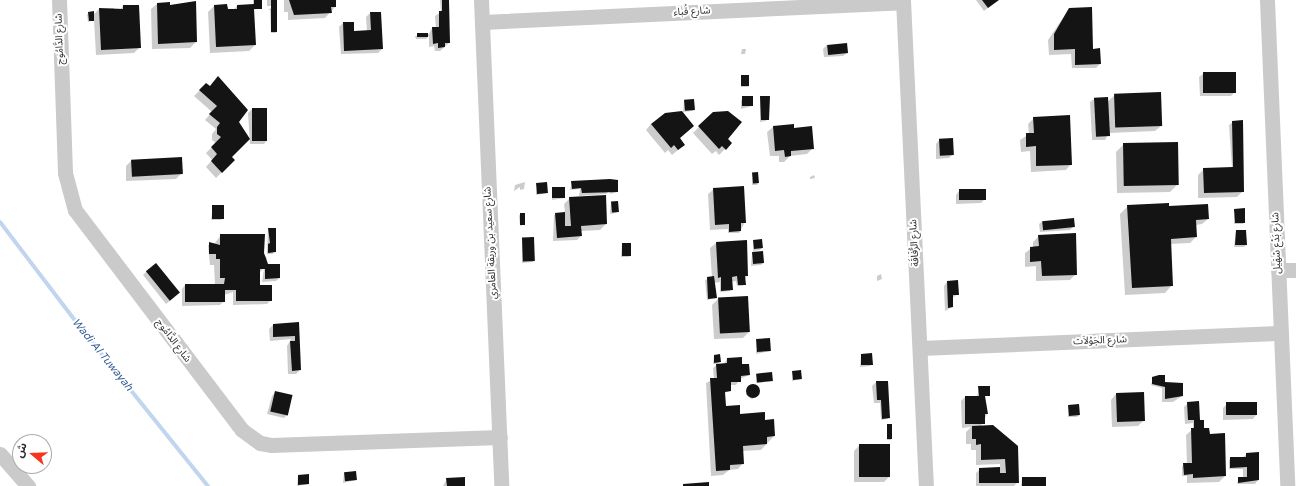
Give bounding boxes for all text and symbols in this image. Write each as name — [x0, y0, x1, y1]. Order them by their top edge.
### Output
street label: شارع قُباء — [673, 5, 711, 19]
street label: شارع الدَّامُوج — [53, 13, 67, 65]
street label: شارع سعيد بن وريقة العامري — [482, 186, 500, 300]
street label: شارع بَدْع سْهَيل — [1270, 212, 1284, 274]
street label: شارع الرُّفَاقَة — [908, 219, 922, 267]
water label: Wadi Al Tuwayah — [69, 316, 135, 394]
street label: شارع الدَّامُوج — [153, 317, 193, 365]
street label: شارع الجَوْلاَت — [1073, 334, 1127, 348]
north arrow — [12, 434, 52, 474]
text: ش — [13, 441, 30, 460]

